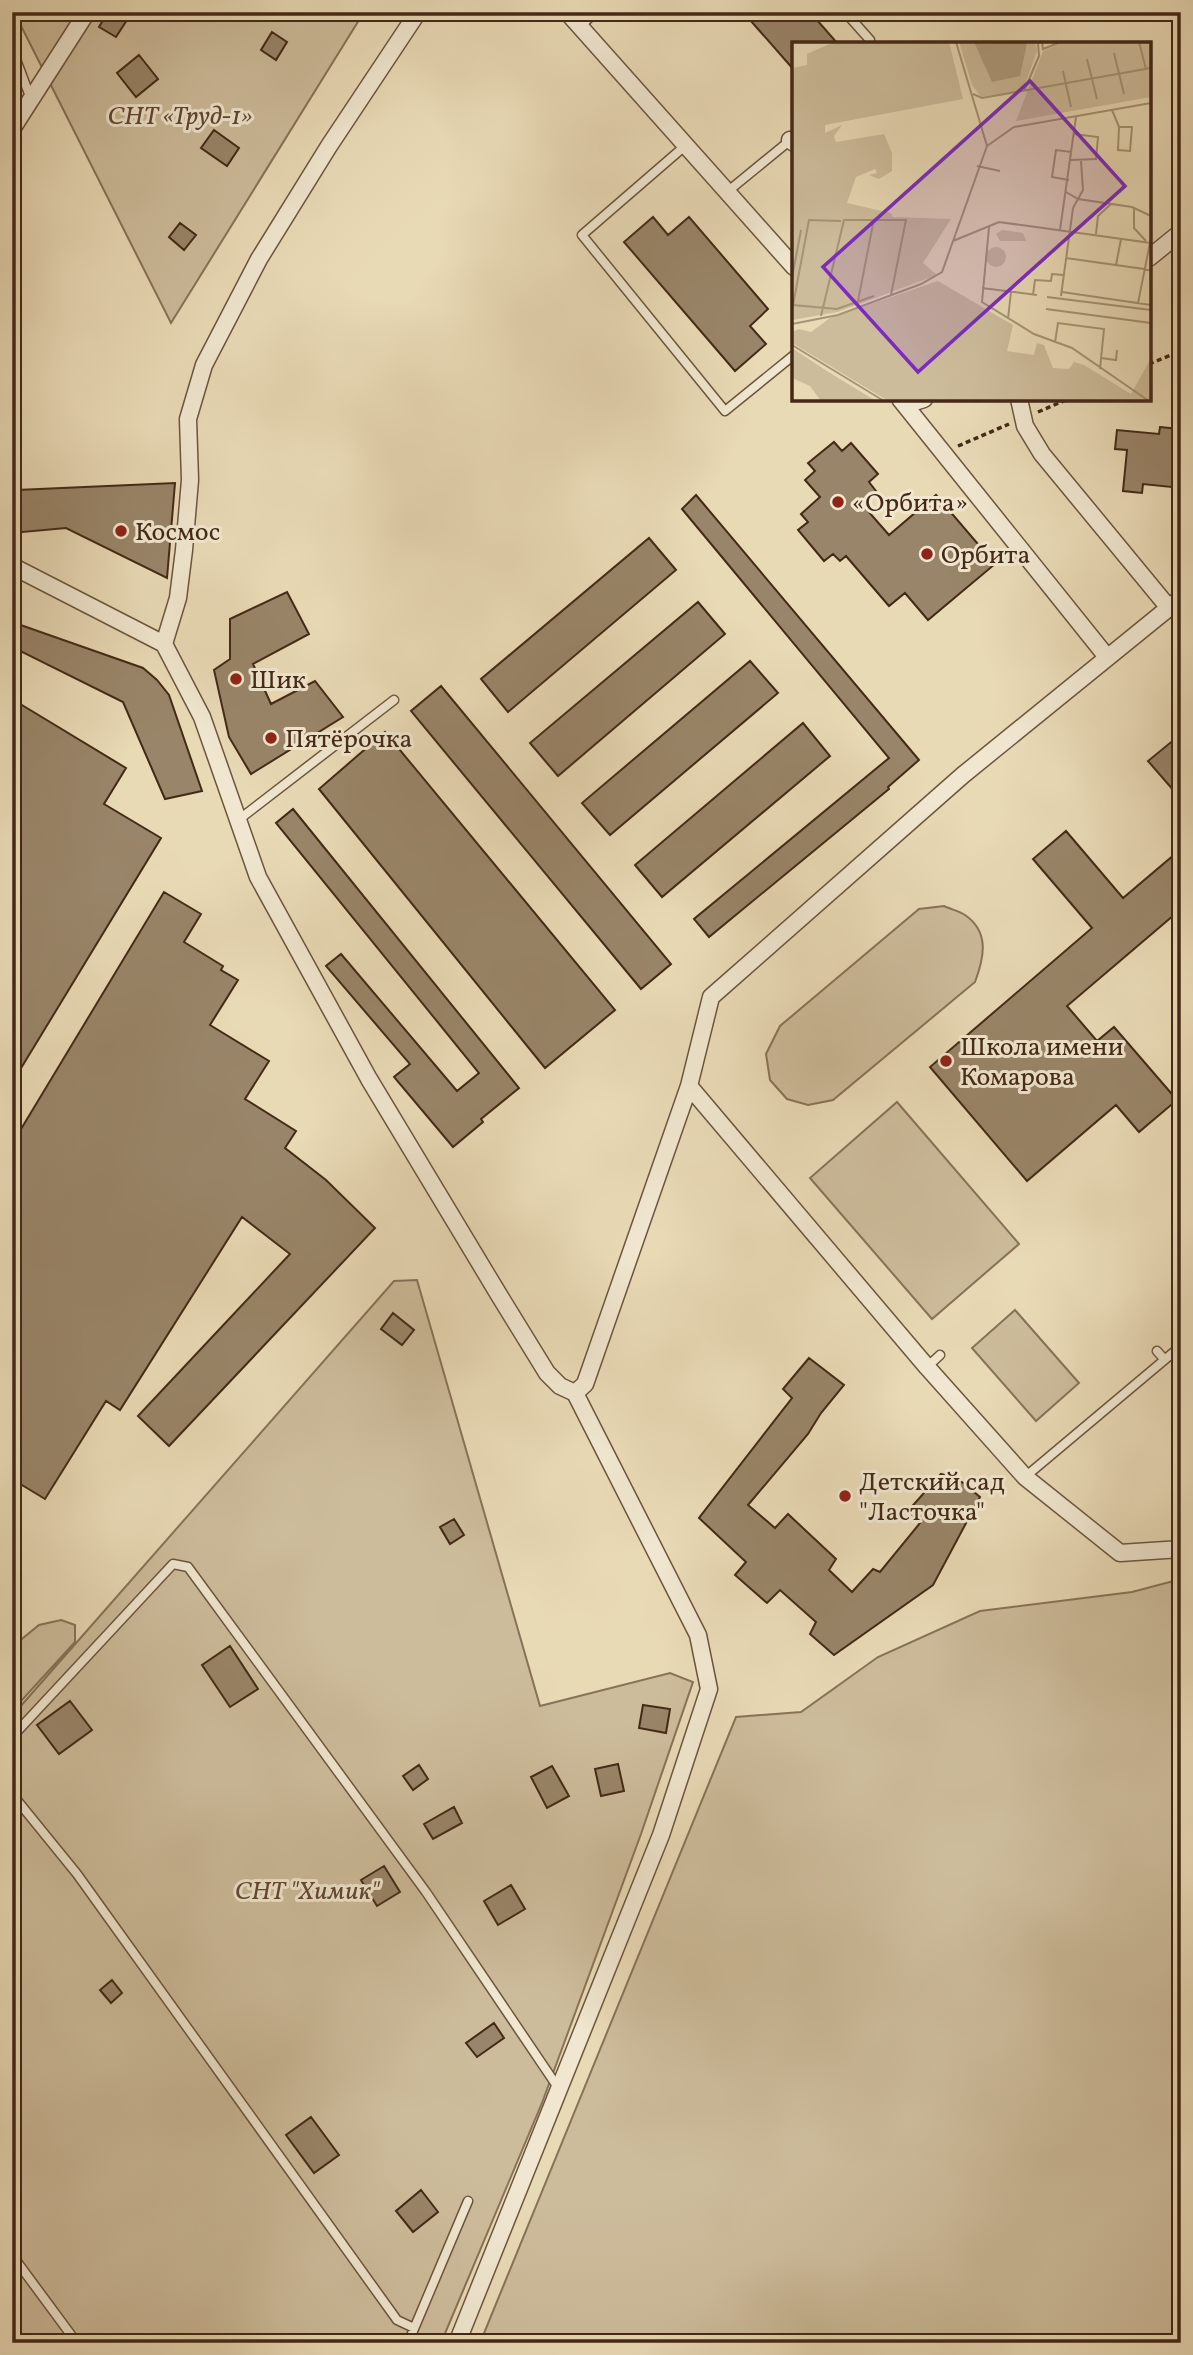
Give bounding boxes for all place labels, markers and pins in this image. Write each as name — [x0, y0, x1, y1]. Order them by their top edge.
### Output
place label: «Орбита» — [852, 486, 968, 522]
marker: «Орбита» — [830, 494, 846, 510]
place label: Космос — [135, 515, 220, 551]
marker: Космос — [113, 523, 129, 539]
place label: Орбита — [941, 538, 1030, 574]
marker: Орбита — [919, 546, 935, 562]
place label: Шик — [250, 663, 306, 699]
marker: Шик — [228, 671, 244, 687]
place label: Пятёрочка — [285, 722, 413, 758]
marker: Пятёрочка — [263, 730, 279, 746]
place label: Школа имени Комарова — [960, 1030, 1124, 1096]
marker: Школа имени Комарова — [938, 1053, 954, 1069]
place label: Детский сад "Ласточка" — [859, 1465, 1005, 1531]
marker: Детский сад "Ласточка" — [837, 1488, 853, 1504]

